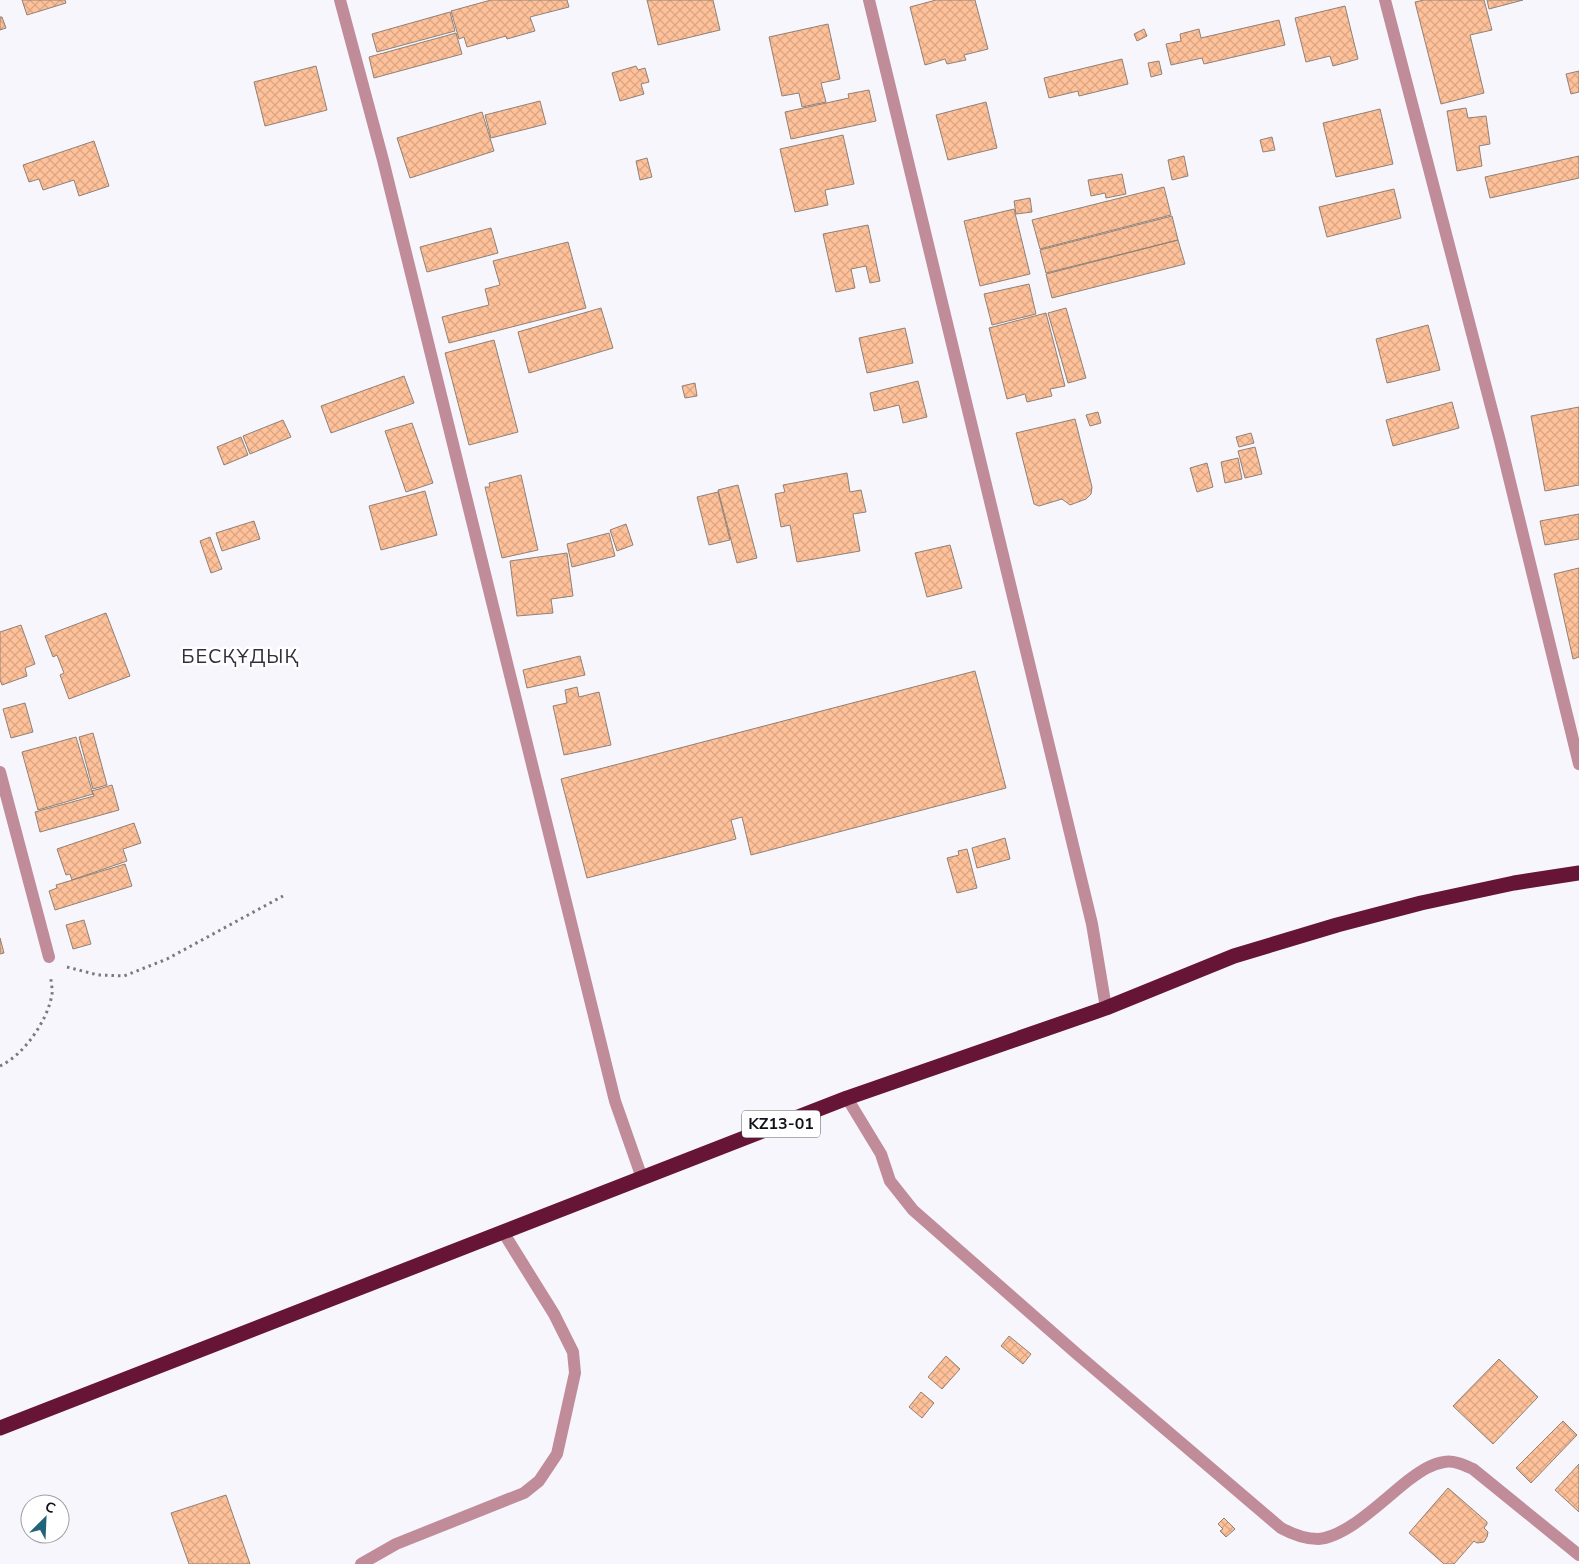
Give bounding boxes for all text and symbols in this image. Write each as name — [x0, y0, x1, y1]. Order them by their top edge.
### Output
district label: БЕСҚҰДЫҚ — [181, 643, 299, 670]
road number: KZ13-01 — [742, 1110, 820, 1138]
north arrow — [20, 1494, 70, 1544]
text: С — [42, 1497, 59, 1518]

